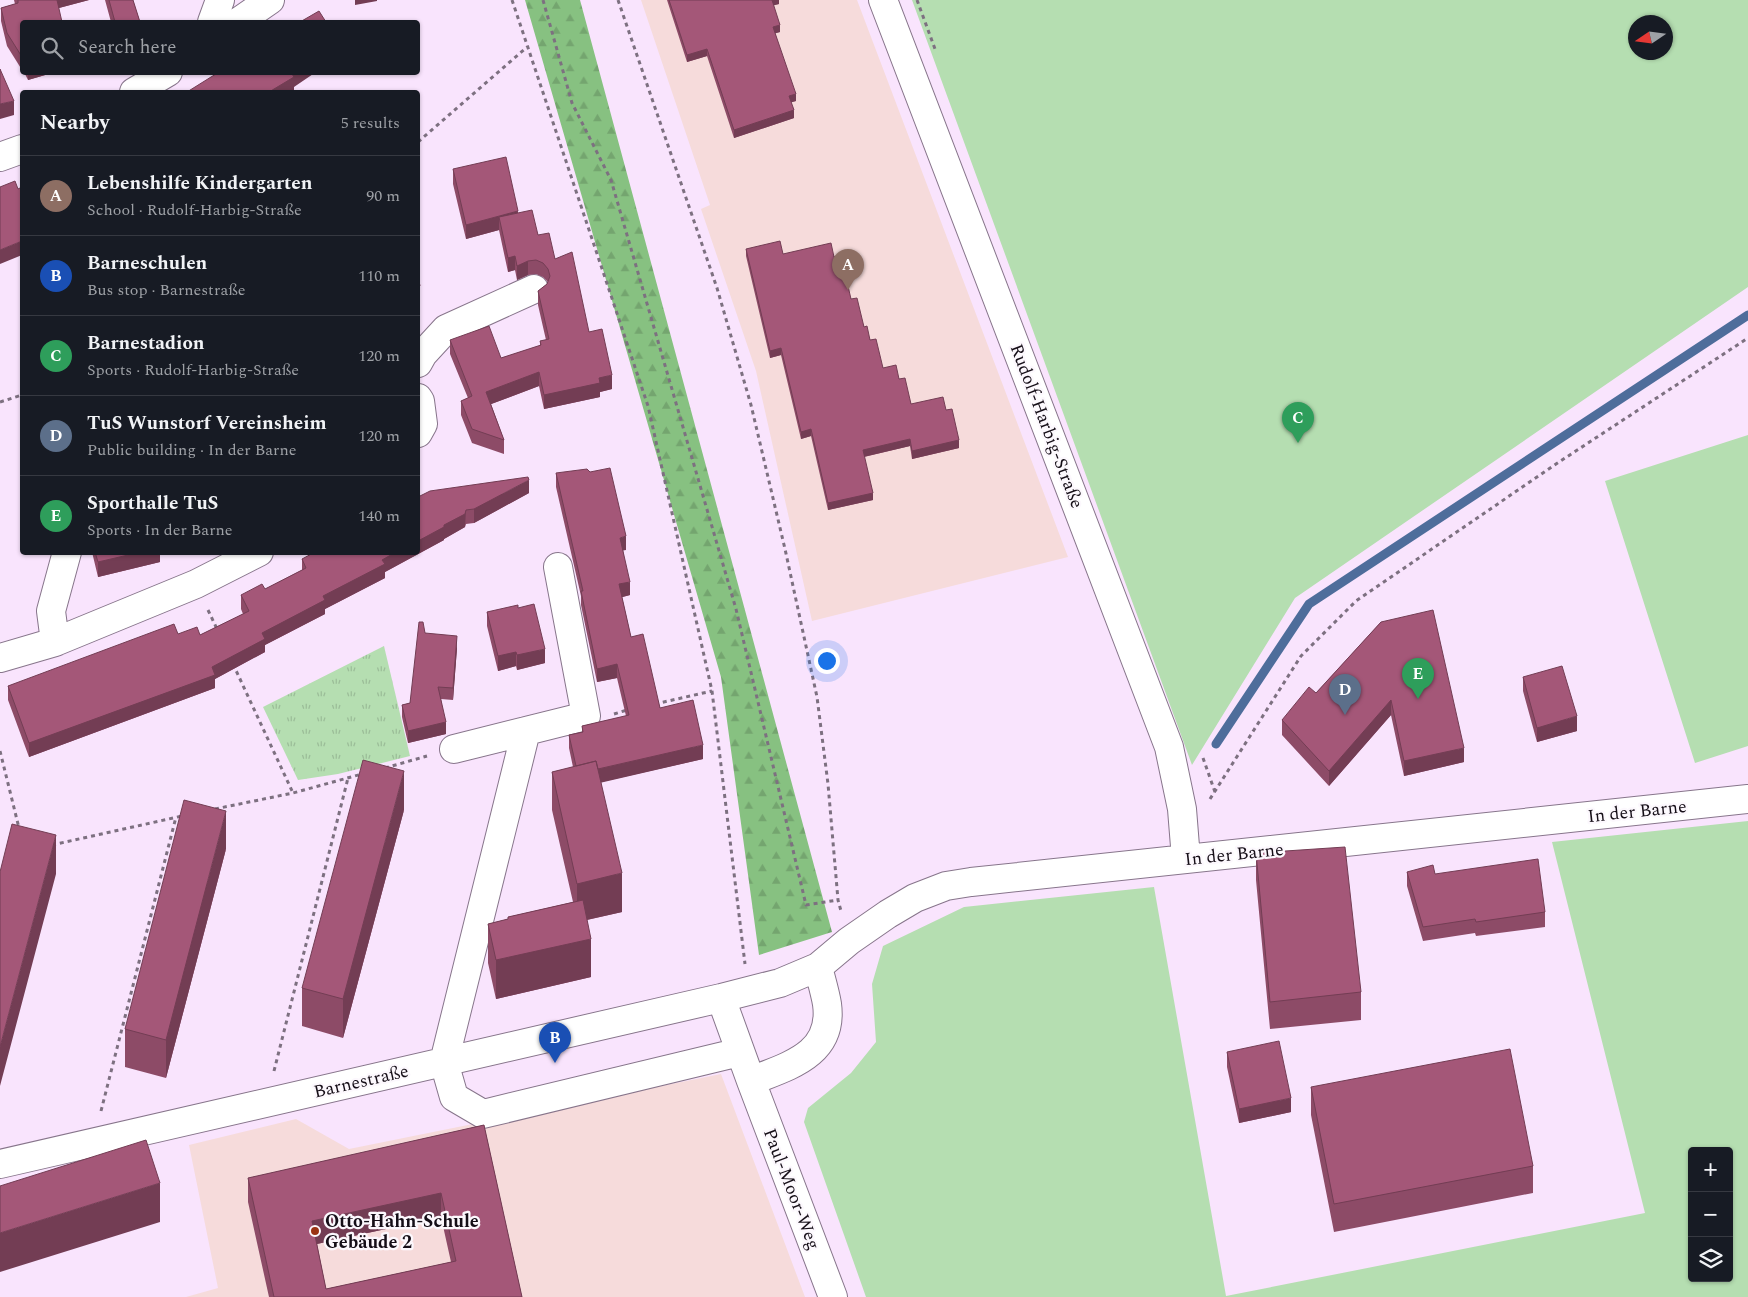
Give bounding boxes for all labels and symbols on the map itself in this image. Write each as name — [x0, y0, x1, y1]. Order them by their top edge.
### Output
north arrow — [1628, 15, 1673, 60]
pin: A — [832, 249, 864, 290]
street label: Rudolf-Harbig-Straße — [1003, 340, 1090, 512]
pin: C — [1282, 402, 1314, 443]
your location — [814, 648, 840, 674]
pin: E — [1402, 658, 1434, 699]
pin: D — [1329, 674, 1361, 715]
street label: In der Barne — [1586, 793, 1688, 830]
street label: In der Barne — [1183, 836, 1285, 873]
pin: B — [539, 1022, 571, 1063]
street label: Barnestraße — [311, 1057, 411, 1106]
street label: Paul-Moor-Weg — [756, 1125, 827, 1254]
place label: Otto-Hahn-Schule Gebäude 2 — [325, 1208, 479, 1256]
marker: Otto-Hahn-Schule Gebäude 2 — [309, 1225, 321, 1237]

